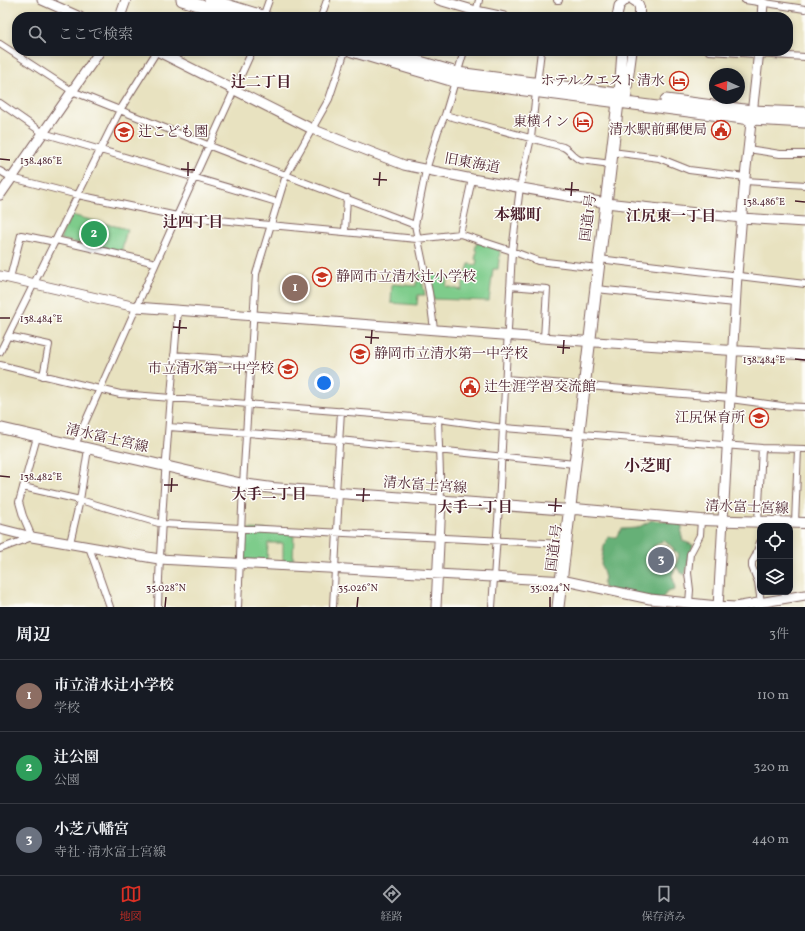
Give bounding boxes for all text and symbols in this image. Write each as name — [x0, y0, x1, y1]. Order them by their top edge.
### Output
search box — [12, 12, 793, 56]
icon: search — [26, 23, 48, 45]
text: ここで検索 — [58, 25, 133, 46]
north arrow — [709, 68, 745, 104]
hotel icon: ホテルクエスト清水 — [668, 70, 690, 92]
place label: ホテルクエスト清水 — [540, 72, 665, 91]
district label: 辻二丁目 — [231, 73, 291, 94]
hotel icon: 東横イン — [572, 111, 594, 133]
place label: 東横イン — [513, 113, 569, 132]
public building icon: 清水駅前郵便局 — [710, 119, 732, 141]
school or university icon: 辻こども園 — [113, 121, 135, 143]
place label: 清水駅前郵便局 — [609, 121, 707, 140]
place label: 辻こども園 — [138, 123, 208, 142]
street label: 旧東海道 — [443, 150, 501, 178]
text: 138.486°E — [20, 154, 62, 168]
street label: 国道1号 — [577, 193, 601, 243]
text: 138.486°E — [743, 195, 785, 209]
district label: 本郷町 — [494, 205, 542, 227]
district label: 江尻東一丁目 — [626, 207, 716, 228]
district label: 辻四丁目 — [163, 213, 223, 234]
pin: 2 — [81, 219, 107, 249]
school or university icon: 静岡市立清水辻小学校 — [311, 266, 333, 288]
place label: 静岡市立清水辻小学校 — [336, 268, 476, 287]
pin: 1 — [282, 273, 308, 303]
text: 138.484°E — [20, 312, 62, 326]
school or university icon: 静岡市立清水第一中学校 — [349, 343, 371, 365]
place label: 静岡市立清水第一中学校 — [374, 345, 528, 364]
text: 138.484°E — [743, 353, 785, 367]
school or university icon: 市立清水第一中学校 — [277, 358, 299, 380]
place label: 市立清水第一中学校 — [148, 360, 274, 379]
your location — [314, 373, 334, 393]
public building icon: 辻生涯学習交流館 — [459, 376, 481, 398]
place label: 辻生涯学習交流館 — [484, 378, 596, 397]
school or university icon: 江尻保育所 — [748, 407, 770, 429]
place label: 江尻保育所 — [675, 409, 745, 428]
street label: 清水富士宮線 — [64, 420, 150, 458]
district label: 小芝町 — [624, 456, 672, 478]
text: 138.482°E — [20, 470, 62, 484]
street label: 清水富士宮線 — [382, 474, 468, 498]
district label: 大手二丁目 — [231, 485, 307, 506]
street label: 清水富士宮線 — [705, 497, 789, 519]
district label: 大手一丁目 — [437, 498, 513, 519]
street label: 国道1号 — [543, 523, 567, 573]
map controls — [757, 523, 793, 595]
button: locate — [757, 523, 793, 559]
pin: 3 — [648, 545, 674, 575]
button: layers — [757, 559, 793, 595]
text: 35.028°N — [146, 581, 187, 595]
text: 35.026°N — [338, 581, 379, 595]
text: 35.024°N — [530, 581, 571, 595]
text: 周辺 — [16, 624, 50, 647]
text: 3件 — [769, 626, 789, 644]
text: 市立清水辻小学校 — [54, 676, 174, 697]
text: 1 — [26, 687, 32, 705]
text: 110 m — [757, 687, 789, 705]
text: 学校 — [54, 700, 80, 718]
text: 辻公園 — [54, 748, 99, 769]
text: 2 — [26, 759, 32, 777]
text: 320 m — [754, 759, 789, 777]
text: 公園 — [54, 772, 80, 790]
text: 小芝八幡宮 — [54, 820, 129, 841]
text: 3 — [26, 831, 32, 849]
text: 440 m — [752, 831, 789, 849]
text: 寺社 · 清水富士宮線 — [54, 844, 166, 862]
tab: 地図 — [120, 883, 142, 925]
tab: 経路 — [381, 883, 403, 925]
tab: 保存済み — [642, 883, 686, 925]

